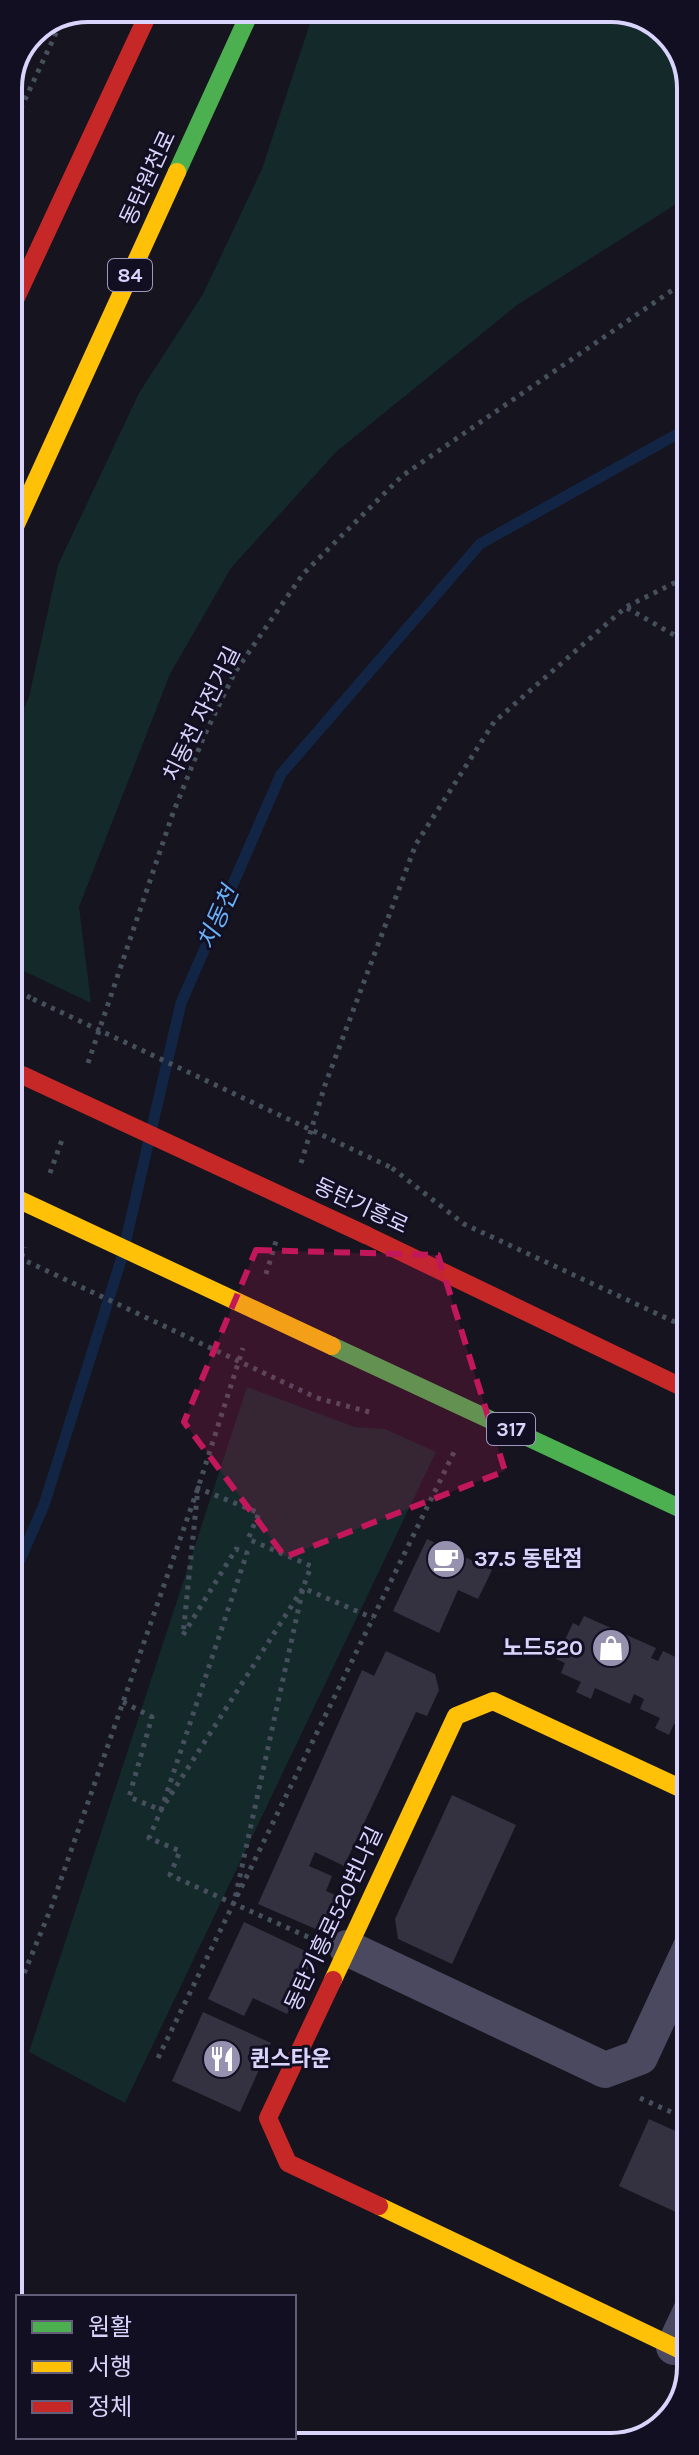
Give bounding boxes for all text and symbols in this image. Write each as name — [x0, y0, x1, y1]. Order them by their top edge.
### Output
street label: 동탄원천로 — [115, 127, 181, 229]
road number: 84 — [108, 259, 152, 291]
street label: 치동천 자전거길 — [158, 642, 246, 786]
water label: 치동천 — [192, 879, 245, 954]
street label: 동탄기흥로 — [310, 1173, 412, 1239]
road number: 317 — [487, 1413, 535, 1445]
cafe icon: 37.5 동탄점 — [425, 1538, 467, 1580]
place label: 37.5 동탄점 — [474, 1546, 582, 1572]
shop icon: 노드520 — [590, 1627, 632, 1669]
place label: 노드520 — [502, 1635, 583, 1661]
street label: 동탄기흥로520번나길 — [280, 1823, 388, 2015]
restaurant icon: 퀸스타운 — [201, 2038, 243, 2080]
place label: 퀸스타운 — [250, 2046, 331, 2072]
legend — [16, 2295, 296, 2439]
text: 원활 — [88, 2313, 132, 2341]
text: 서행 — [88, 2353, 132, 2381]
text: 정체 — [88, 2393, 132, 2421]

